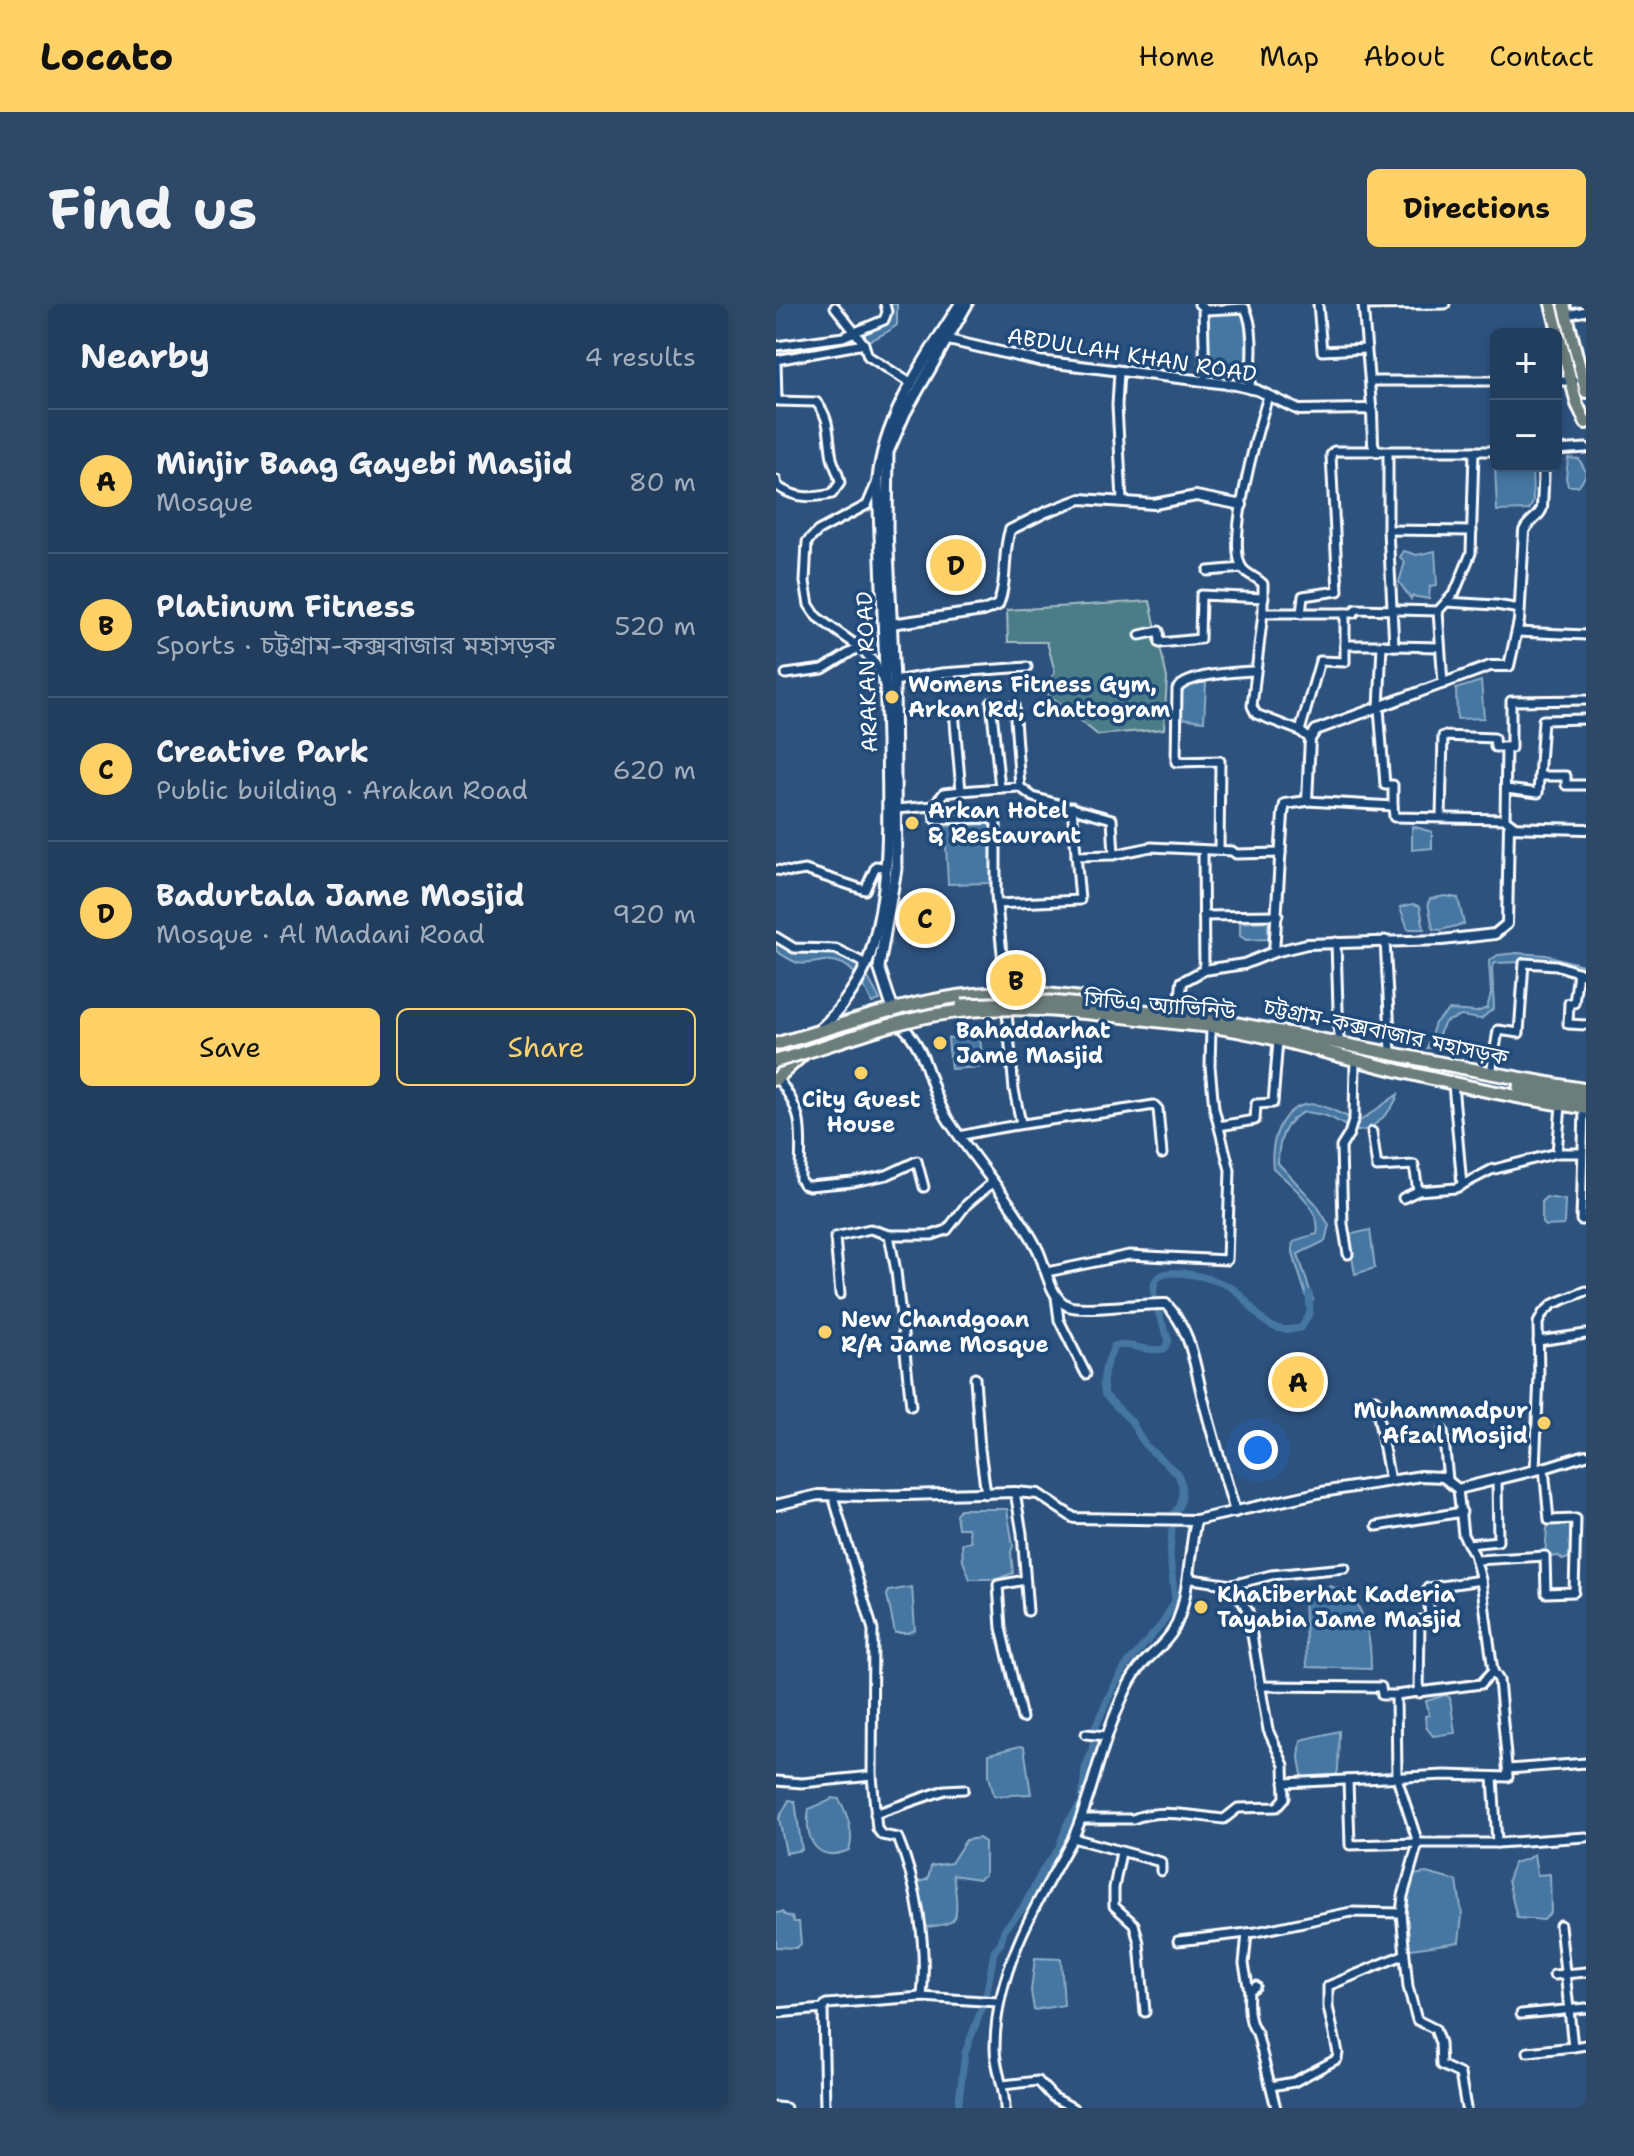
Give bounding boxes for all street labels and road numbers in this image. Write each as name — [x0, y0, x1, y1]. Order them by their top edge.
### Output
street label: ABDULLAH KHAN ROAD — [1005, 321, 1259, 389]
street label: ARAKAN ROAD — [850, 591, 884, 753]
street label: সিডিএ অ্যাভিনিউ — [1082, 984, 1237, 1026]
street label: চট্টগ্রাম-কক্সবাজার মহাসড়ক — [1260, 992, 1511, 1072]

